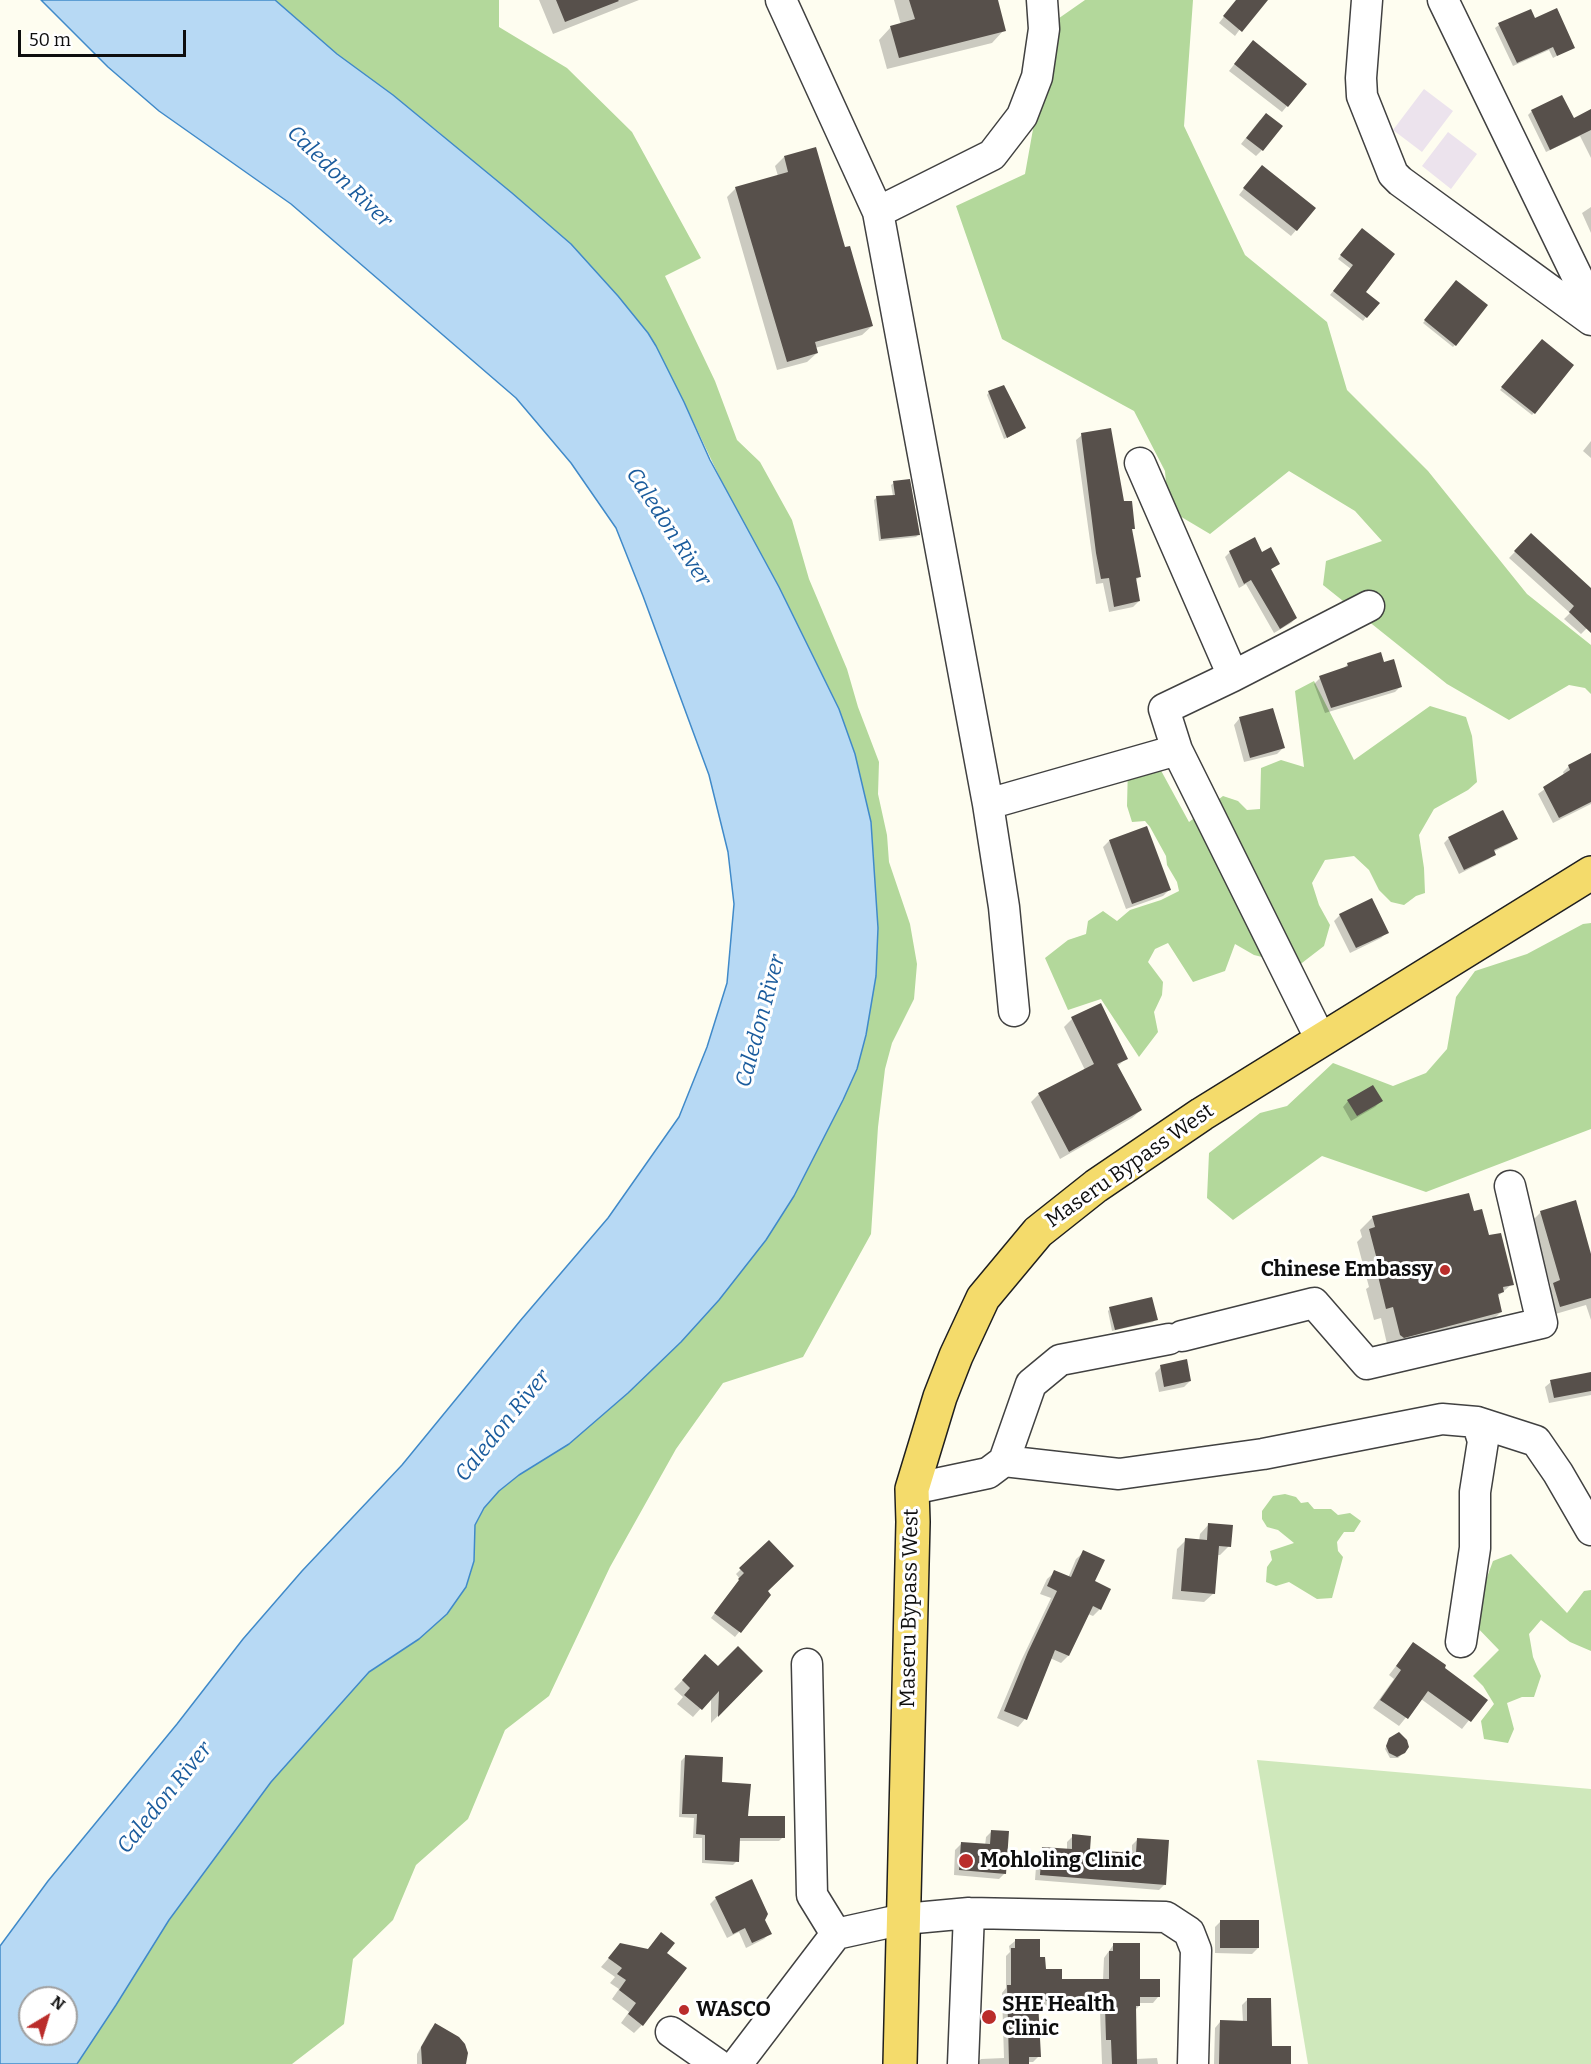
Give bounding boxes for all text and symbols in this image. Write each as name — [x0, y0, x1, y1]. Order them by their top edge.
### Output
scale bar — [21, 18, 189, 56]
text: 50 m — [29, 29, 71, 51]
water label: Caledon River — [281, 120, 397, 234]
water label: Caledon River — [620, 463, 716, 591]
water label: Caledon River — [731, 952, 791, 1090]
street label: Maseru Bypass West — [1041, 1099, 1219, 1233]
place label: Chinese Embassy — [1261, 1257, 1433, 1283]
marker: Chinese Embassy — [1438, 1263, 1452, 1277]
water label: Caledon River — [450, 1365, 556, 1487]
street label: Maseru Bypass West — [896, 1508, 924, 1708]
water label: Caledon River — [112, 1737, 218, 1859]
place label: Mohloling Clinic — [980, 1848, 1142, 1874]
marker: Mohloling Clinic — [957, 1852, 975, 1870]
north arrow — [18, 1986, 78, 2046]
text: N — [47, 1992, 69, 2014]
place label: SHE Health Clinic — [1002, 1992, 1115, 2042]
place label: WASCO — [696, 1997, 771, 2023]
marker: WASCO — [677, 2003, 691, 2017]
marker: SHE Health Clinic — [980, 2008, 998, 2026]

